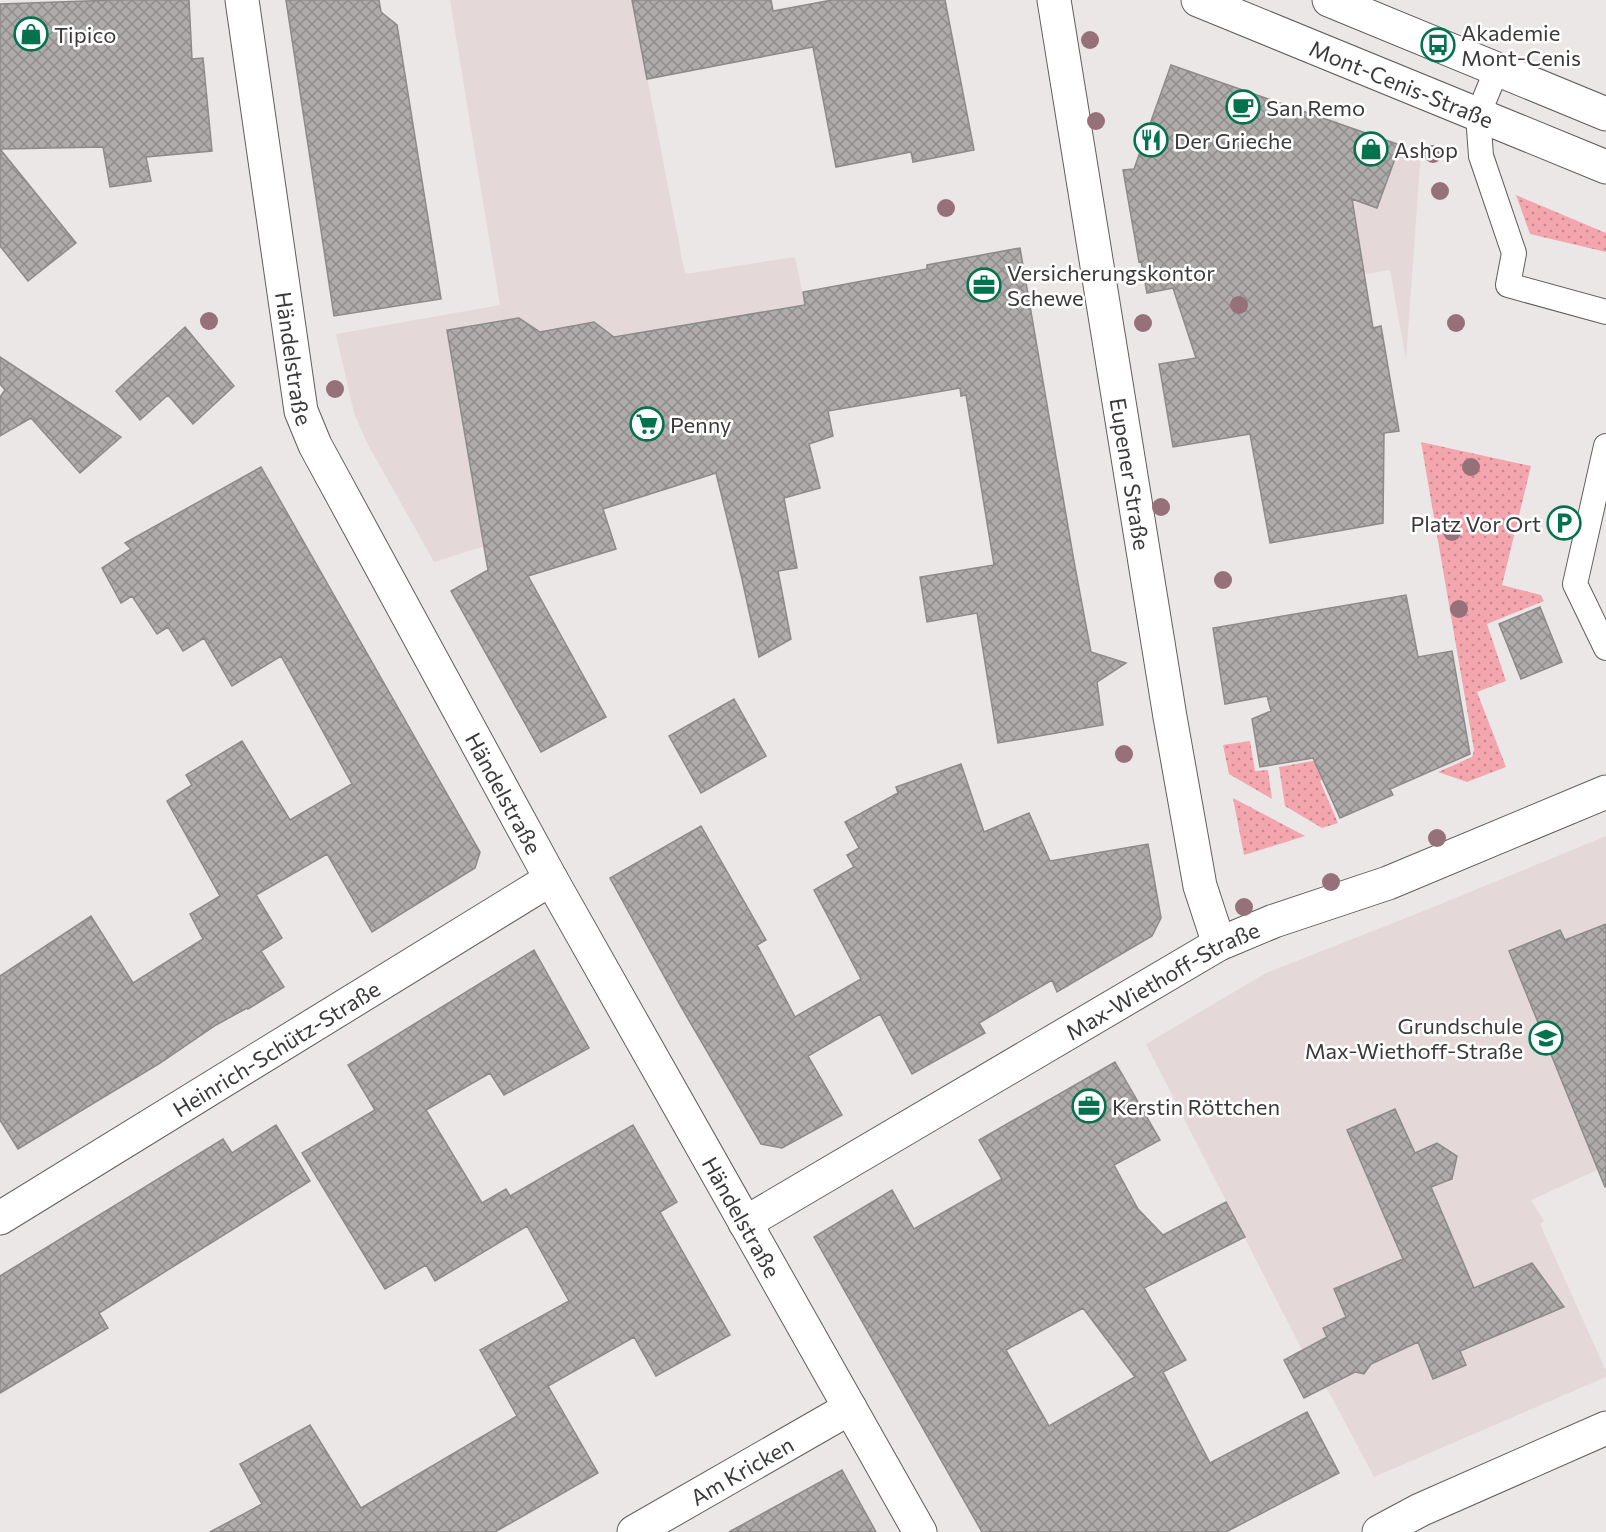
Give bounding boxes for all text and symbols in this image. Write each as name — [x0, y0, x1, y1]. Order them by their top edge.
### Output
shop icon: Tipico — [13, 16, 49, 52]
place label: Akademie Mont-Cenis — [1461, 19, 1581, 71]
place label: Tipico — [54, 21, 116, 48]
bus stop icon: Akademie Mont-Cenis — [1420, 27, 1456, 63]
street label: Mont-Cenis-Straße — [1306, 34, 1497, 133]
cafe icon: San Remo — [1225, 89, 1261, 125]
place label: San Remo — [1266, 94, 1365, 121]
restaurant icon: Der Grieche — [1133, 122, 1169, 158]
place label: Der Grieche — [1174, 127, 1292, 154]
shop icon: Ashop — [1353, 131, 1389, 167]
place label: Ashop — [1394, 136, 1458, 163]
place label: Versicherungskontor Schewe — [1007, 259, 1215, 311]
office icon: Versicherungskontor Schewe — [966, 267, 1002, 303]
street label: Händelstraße — [271, 290, 319, 429]
street label: Eupener Straße — [1105, 396, 1156, 552]
supermarket icon: Penny — [629, 406, 665, 442]
place label: Penny — [670, 411, 731, 438]
parking icon: Platz Vor Ort — [1546, 505, 1582, 541]
place label: Platz Vor Ort — [1410, 510, 1541, 537]
street label: Händelstraße — [460, 727, 548, 858]
street label: Max-Wiethoff-Straße — [1060, 915, 1263, 1045]
street label: Heinrich-Schütz-Straße — [167, 974, 385, 1122]
place label: Grundschule Max-Wiethoff-Straße — [1305, 1012, 1523, 1064]
school or university icon: Grundschule Max-Wiethoff-Straße — [1528, 1020, 1564, 1056]
office icon: Kerstin Röttchen — [1071, 1088, 1107, 1124]
place label: Kerstin Röttchen — [1112, 1093, 1280, 1120]
street label: Händelstraße — [697, 1152, 787, 1282]
street label: Am Kricken — [685, 1430, 798, 1510]

